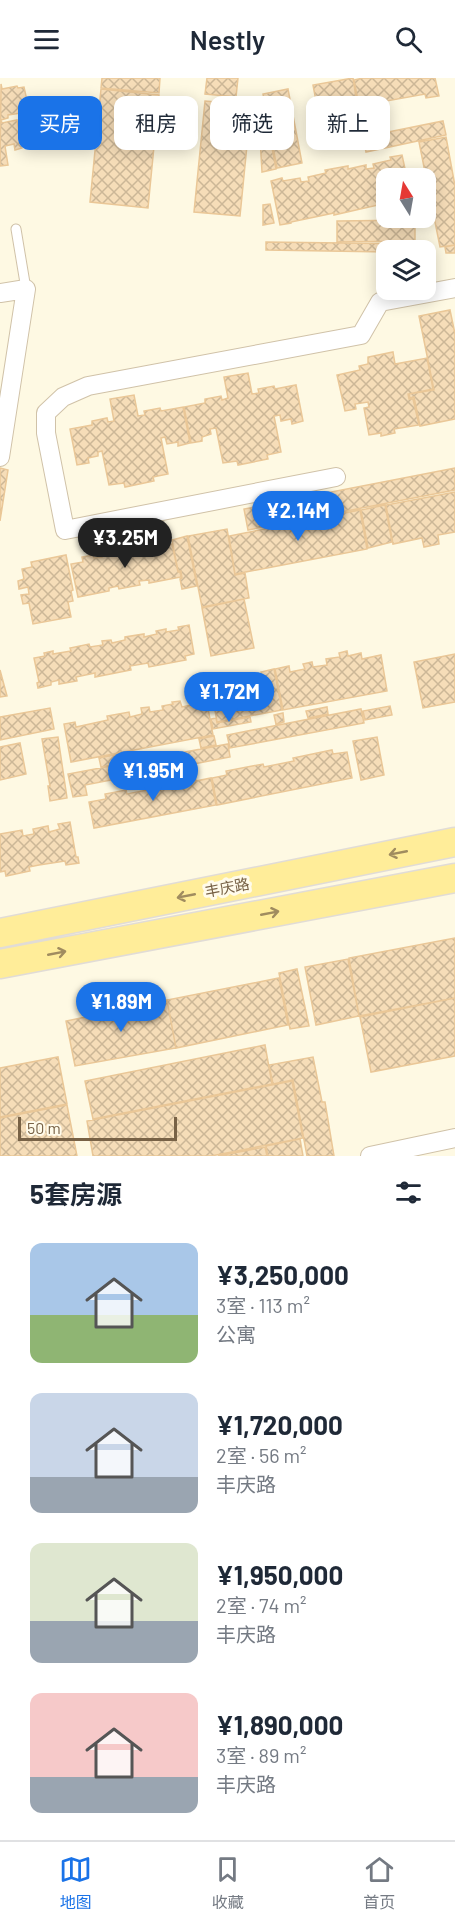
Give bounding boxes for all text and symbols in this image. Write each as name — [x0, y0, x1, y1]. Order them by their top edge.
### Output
icon: menu — [30, 23, 63, 56]
text: Nestly — [190, 23, 265, 55]
icon: search — [392, 23, 425, 56]
chip: 买房 — [18, 96, 102, 150]
chip: 租房 — [114, 96, 198, 150]
chip: 筛选 — [210, 96, 294, 150]
chip: 新上 — [306, 96, 390, 150]
north arrow — [376, 168, 436, 228]
map controls — [376, 168, 436, 300]
button: layers — [376, 240, 436, 300]
pin: ¥2.14M — [249, 491, 347, 542]
text: ¥2.14M — [266, 498, 330, 522]
pin: ¥3.25M — [76, 518, 174, 569]
text: ¥3.25M — [92, 525, 158, 549]
pin: ¥1.72M — [180, 672, 278, 723]
text: ¥1.72M — [198, 679, 260, 703]
pin: ¥1.95M — [104, 751, 202, 802]
text: ¥1.95M — [122, 758, 184, 782]
one-way arrow — [388, 848, 408, 859]
street label: 丰庆路 — [203, 874, 251, 900]
one-way arrow — [177, 891, 196, 902]
one-way arrow — [259, 907, 279, 918]
one-way arrow — [47, 947, 67, 958]
pin: ¥1.89M — [72, 982, 170, 1033]
text: ¥1.89M — [90, 989, 152, 1013]
scale bar — [18, 1114, 177, 1142]
text: 50 m — [27, 1118, 61, 1137]
icon: filters — [392, 1176, 425, 1209]
text: 5套房源 — [30, 1178, 122, 1209]
text: ¥3,250,000 — [216, 1259, 349, 1290]
icon: home — [78, 1267, 150, 1339]
text: 3室 · 113 m² — [216, 1293, 310, 1317]
text: 公寓 — [216, 1322, 256, 1346]
text: ¥1,720,000 — [216, 1409, 343, 1440]
icon: home — [78, 1417, 150, 1489]
text: 2室 · 56 m² — [216, 1443, 307, 1467]
text: 丰庆路 — [216, 1472, 276, 1496]
text: ¥1,950,000 — [216, 1559, 343, 1590]
icon: home — [78, 1567, 150, 1639]
text: 2室 · 74 m² — [216, 1593, 306, 1617]
text: 丰庆路 — [216, 1622, 276, 1646]
text: ¥1,890,000 — [216, 1709, 343, 1740]
icon: home — [78, 1717, 150, 1789]
text: 3室 · 89 m² — [216, 1743, 306, 1767]
text: 丰庆路 — [216, 1772, 276, 1796]
tab: 地图 — [59, 1853, 92, 1913]
tab: 收藏 — [211, 1853, 244, 1913]
tab: 首页 — [363, 1853, 396, 1913]

